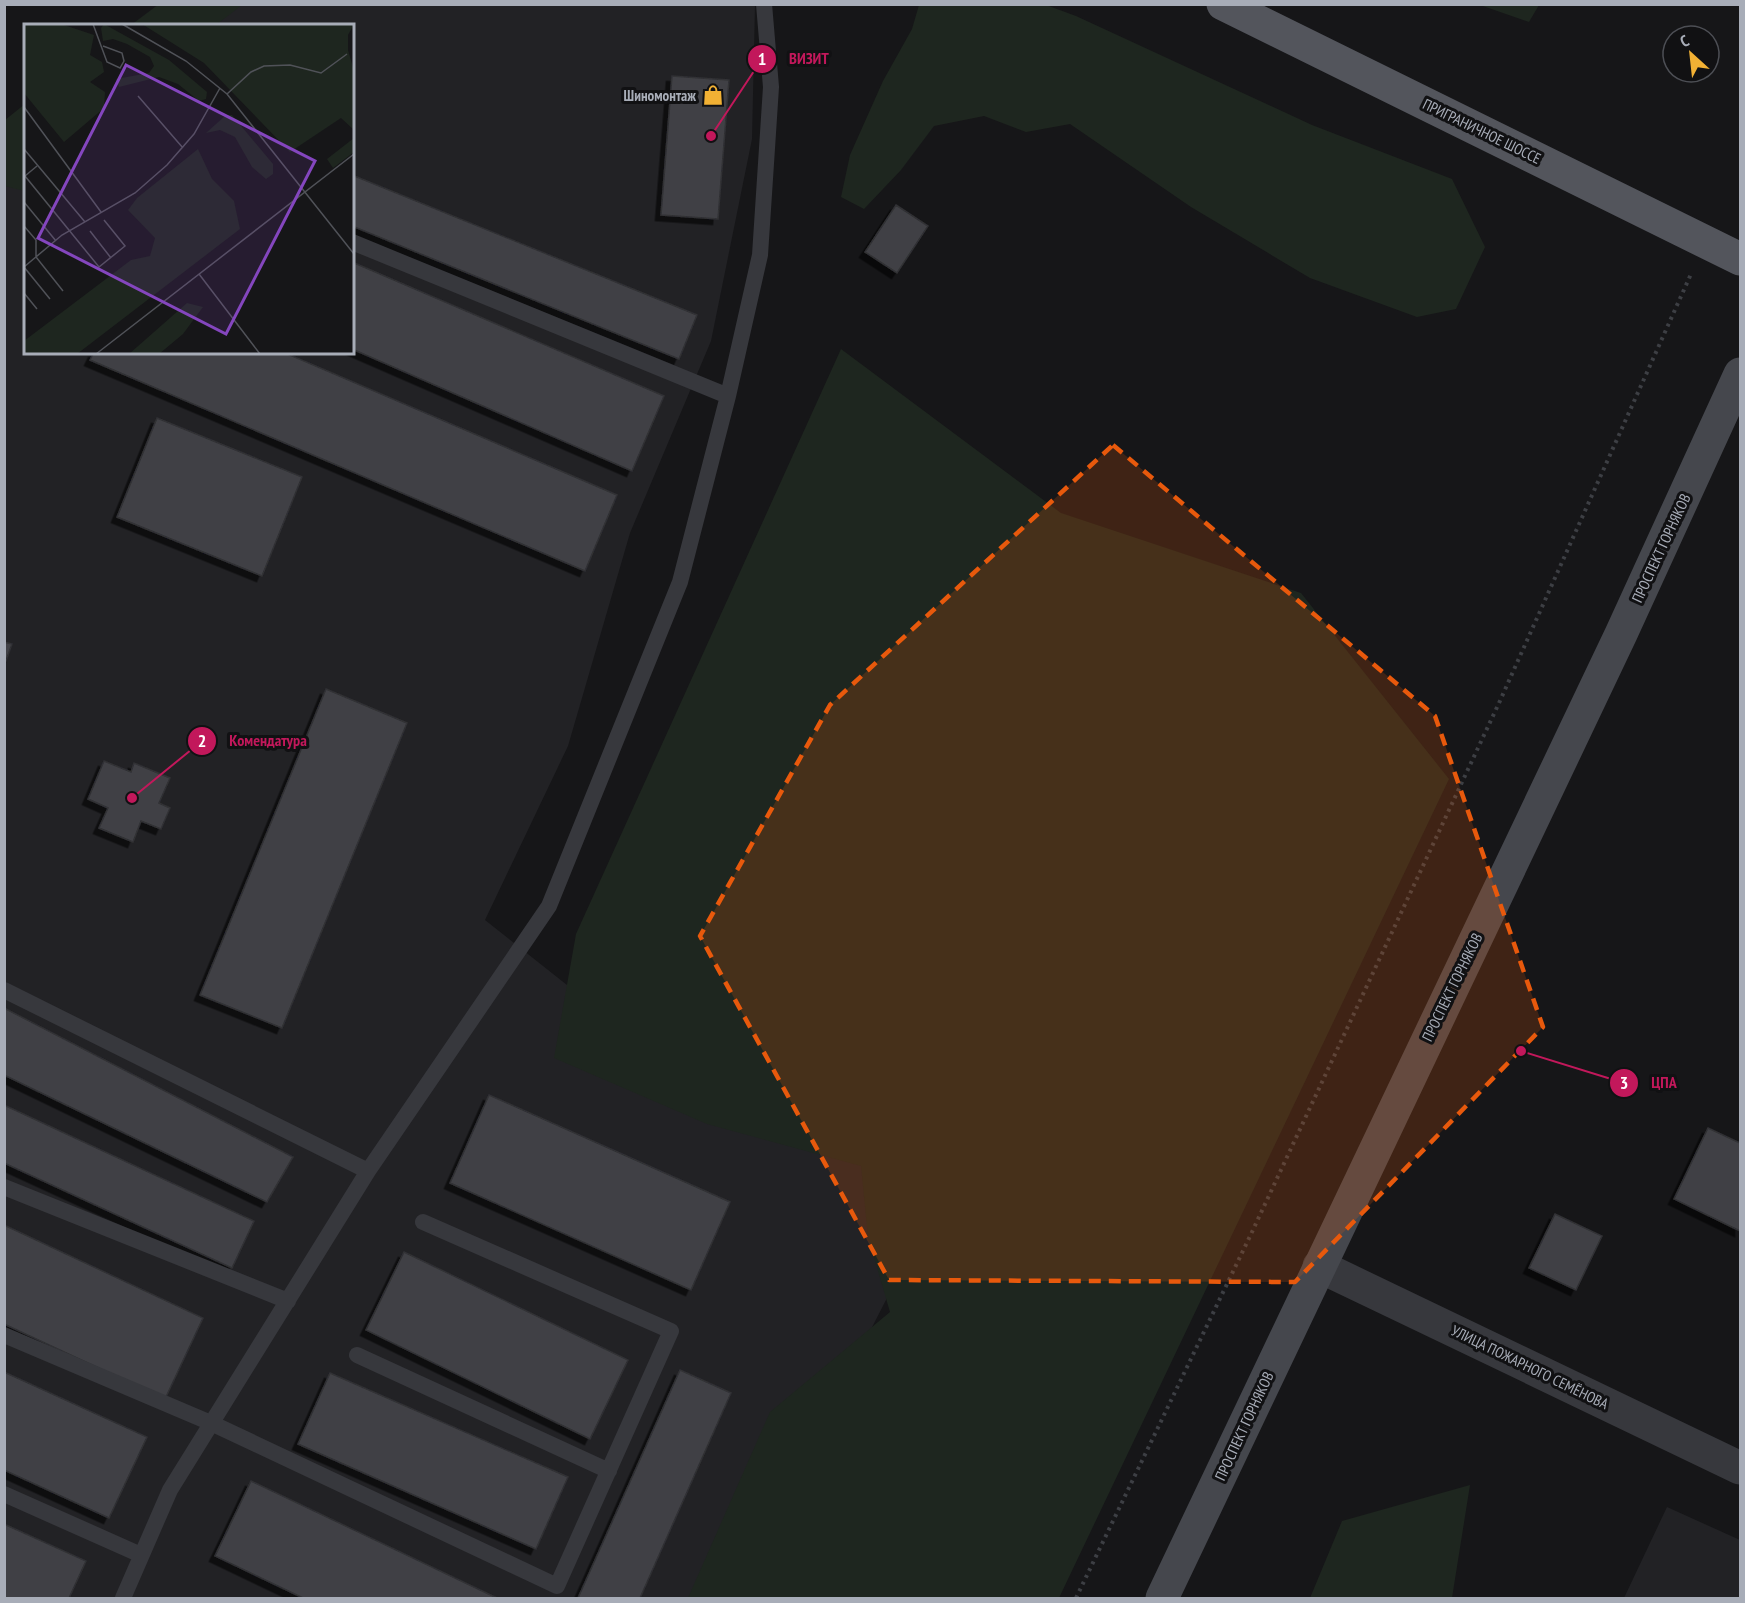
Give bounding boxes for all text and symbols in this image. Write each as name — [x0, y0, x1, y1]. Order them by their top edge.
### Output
inset map — [24, 24, 354, 354]
north arrow — [1661, 24, 1721, 84]
text: С — [1676, 30, 1693, 51]
callout: ВИЗИТ — [747, 42, 841, 76]
text: 1 — [758, 47, 766, 70]
text: ВИЗИТ — [789, 48, 829, 68]
shop icon: Шиномонтаж — [701, 83, 725, 107]
place label: Шиномонтаж — [624, 86, 696, 105]
street label: ПРИГРАНИЧНОЕ ШОССЕ — [1420, 94, 1544, 168]
street label: ПРОСПЕКТ ГОРНЯКОВ — [1627, 491, 1695, 605]
callout: Комендатура — [187, 724, 319, 758]
text: 2 — [198, 729, 206, 752]
text: Комендатура — [229, 730, 307, 750]
street label: ПРОСПЕКТ ГОРНЯКОВ — [1418, 930, 1486, 1044]
callout: ЦПА — [1609, 1066, 1688, 1100]
text: 3 — [1620, 1071, 1628, 1094]
text: ЦПА — [1651, 1072, 1678, 1092]
street label: УЛИЦА ПОЖАРНОГО СЕМЁНОВА — [1448, 1321, 1612, 1414]
street label: ПРОСПЕКТ ГОРНЯКОВ — [1210, 1369, 1278, 1483]

